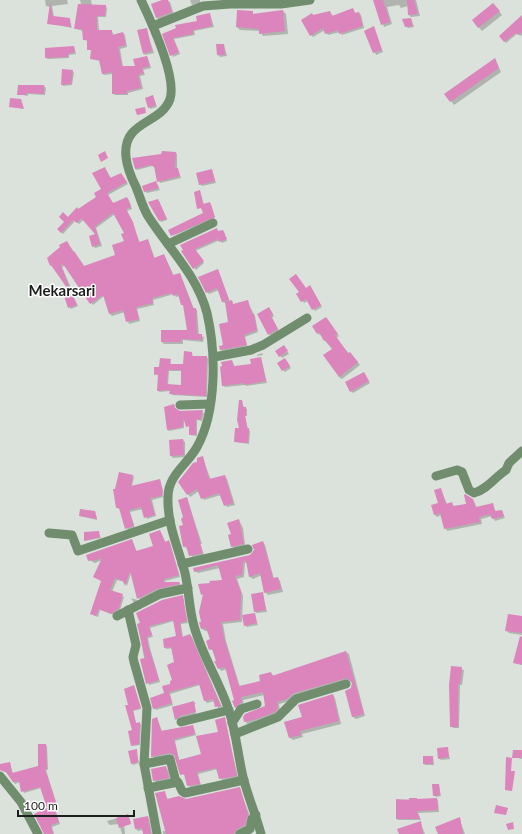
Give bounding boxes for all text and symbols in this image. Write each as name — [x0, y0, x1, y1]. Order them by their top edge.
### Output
district label: Mekarsari — [29, 281, 96, 299]
scale bar — [18, 792, 134, 818]
text: 100 m — [24, 798, 58, 813]

